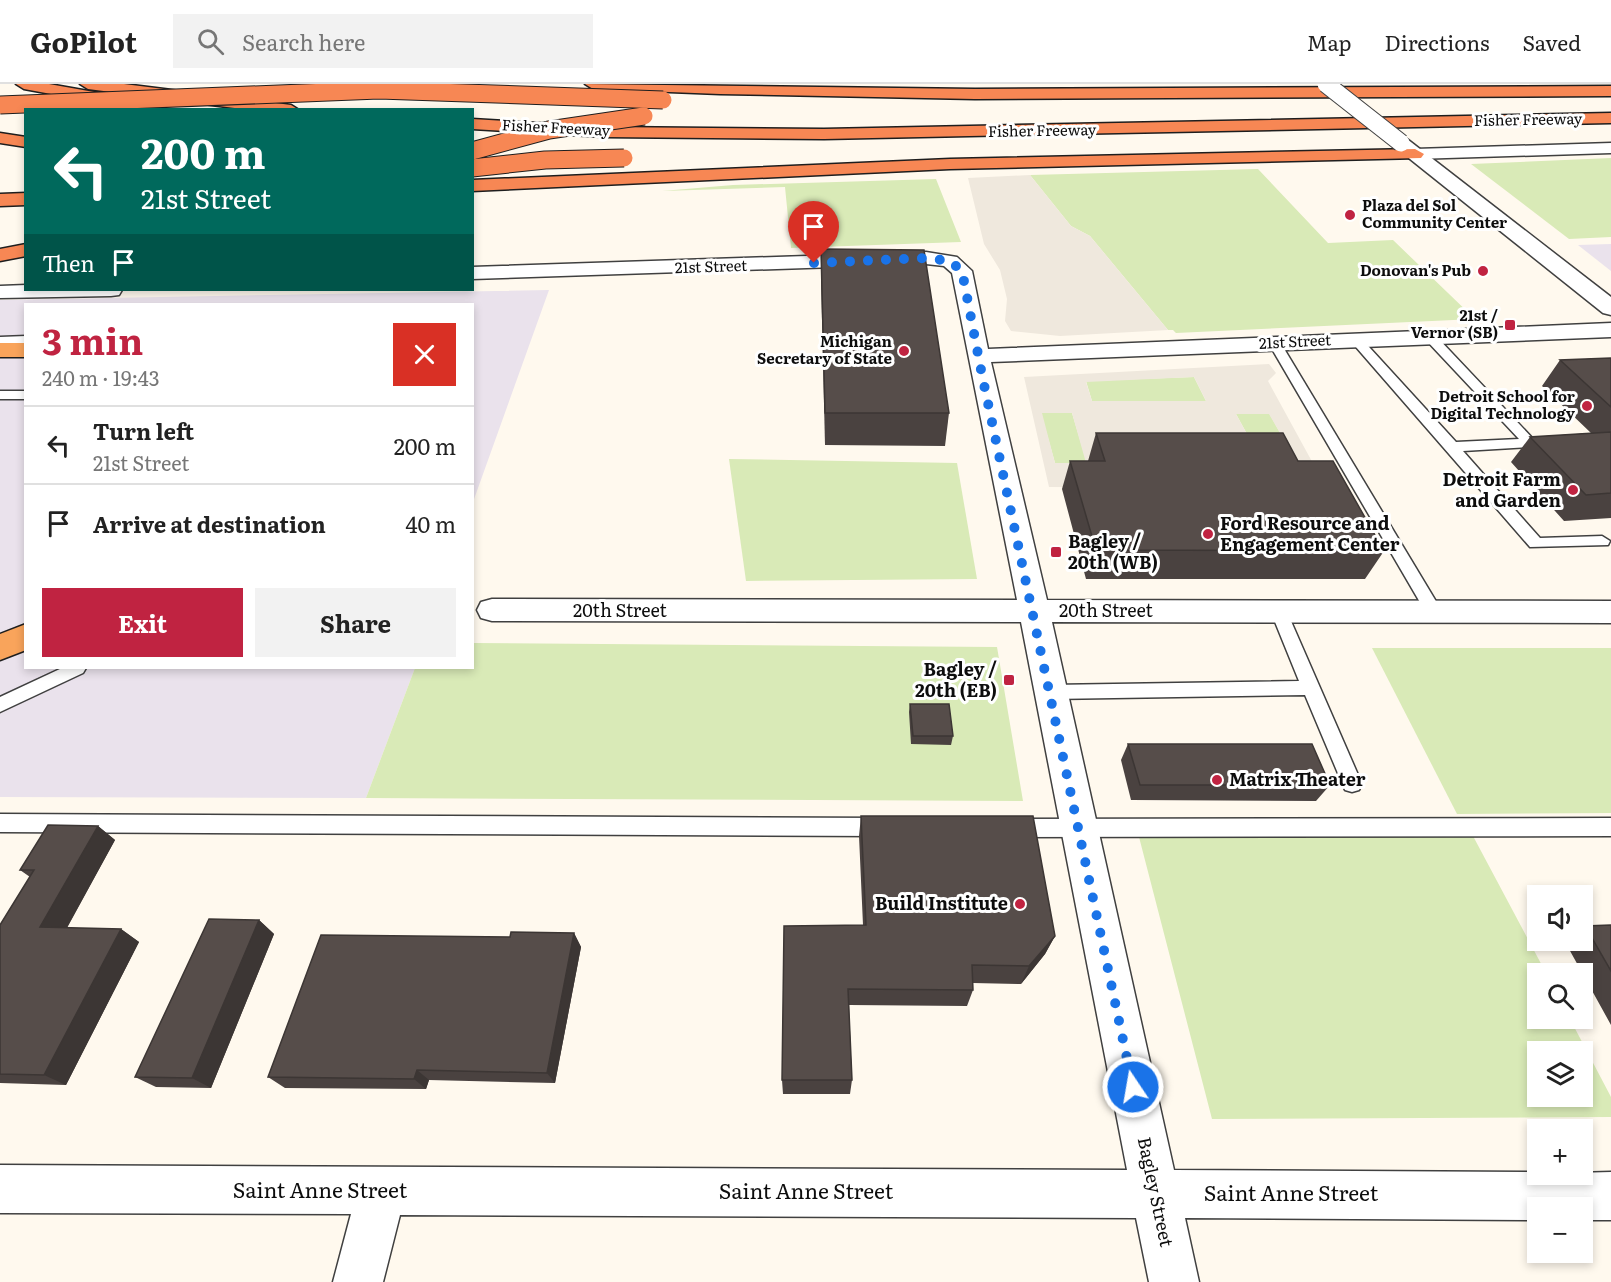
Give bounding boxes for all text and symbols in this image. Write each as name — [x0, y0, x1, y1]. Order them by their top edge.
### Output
search box — [173, 14, 593, 68]
text: GoPilot — [30, 20, 137, 62]
icon: search — [194, 25, 227, 58]
text: Search here — [242, 25, 365, 58]
text: Map — [1307, 26, 1352, 57]
text: Directions — [1385, 26, 1490, 57]
text: Saved — [1523, 26, 1581, 57]
street label: Fisher Freeway — [1474, 106, 1583, 131]
street label: Fisher Freeway — [501, 112, 611, 141]
street label: Fisher Freeway — [988, 117, 1097, 142]
text: 200 m — [141, 120, 266, 182]
icon: left — [42, 132, 120, 210]
text: 21st Street — [141, 177, 271, 217]
place label: Plaza del Sol Community Center — [1362, 193, 1507, 233]
pin — [788, 201, 839, 263]
marker: Plaza del Sol Community Center — [1343, 208, 1357, 222]
icon: arrive — [797, 210, 830, 243]
text: Then — [42, 246, 95, 279]
icon: arrive — [107, 246, 140, 279]
street label: 21st Street — [674, 253, 747, 278]
place label: Donovan's Pub — [1360, 258, 1471, 281]
marker: Donovan's Pub — [1476, 264, 1490, 278]
place label: 21st / Vernor (SB) — [1411, 303, 1498, 343]
text: 3 min — [42, 313, 143, 366]
marker: 21st / Vernor (SB) — [1503, 318, 1517, 332]
button: close — [393, 323, 456, 386]
street label: 21st Street — [1258, 327, 1332, 354]
place label: Michigan Secretary of State — [757, 329, 893, 369]
marker: Michigan Secretary of State — [897, 344, 911, 358]
text: 240 m · 19:43 — [42, 362, 160, 392]
place label: Detroit School for Digital Technology — [1430, 384, 1576, 424]
marker: Detroit School for Digital Technology — [1580, 399, 1594, 413]
text: Turn left — [93, 414, 194, 447]
icon: left — [42, 429, 75, 462]
text: 200 m — [394, 429, 456, 462]
text: 21st Street — [93, 447, 189, 477]
place label: Detroit Farm and Garden — [1442, 465, 1561, 513]
marker: Detroit Farm and Garden — [1566, 483, 1580, 497]
icon: arrive — [42, 507, 75, 540]
text: Arrive at destination — [93, 507, 326, 540]
text: 40 m — [405, 507, 456, 540]
place label: Ford Resource and Engagement Center — [1220, 509, 1400, 557]
place label: Bagley / 20th (WB) — [1068, 527, 1158, 575]
marker: Ford Resource and Engagement Center — [1201, 527, 1215, 541]
marker: Bagley / 20th (WB) — [1049, 545, 1063, 559]
button: Exit — [42, 588, 243, 657]
button: Share — [255, 588, 456, 657]
street label: 20th Street — [573, 596, 668, 623]
street label: 20th Street — [1059, 596, 1154, 623]
place label: Bagley / 20th (EB) — [915, 655, 997, 703]
marker: Bagley / 20th (EB) — [1002, 673, 1016, 687]
place label: Matrix Theater — [1229, 765, 1366, 792]
marker: Matrix Theater — [1210, 773, 1224, 787]
map controls — [1527, 885, 1593, 1263]
button: sound — [1527, 885, 1593, 951]
place label: Build Institute — [875, 889, 1008, 916]
marker: Build Institute — [1013, 897, 1027, 911]
button: search — [1527, 963, 1593, 1029]
button: layers — [1527, 1041, 1593, 1107]
position arrow — [1101, 1055, 1165, 1119]
button: + — [1527, 1119, 1593, 1185]
street label: Bagley Street — [1132, 1134, 1181, 1250]
street label: Saint Anne Street — [233, 1173, 408, 1204]
street label: Saint Anne Street — [719, 1174, 894, 1205]
street label: Saint Anne Street — [1204, 1176, 1379, 1207]
button: − — [1527, 1197, 1593, 1263]

